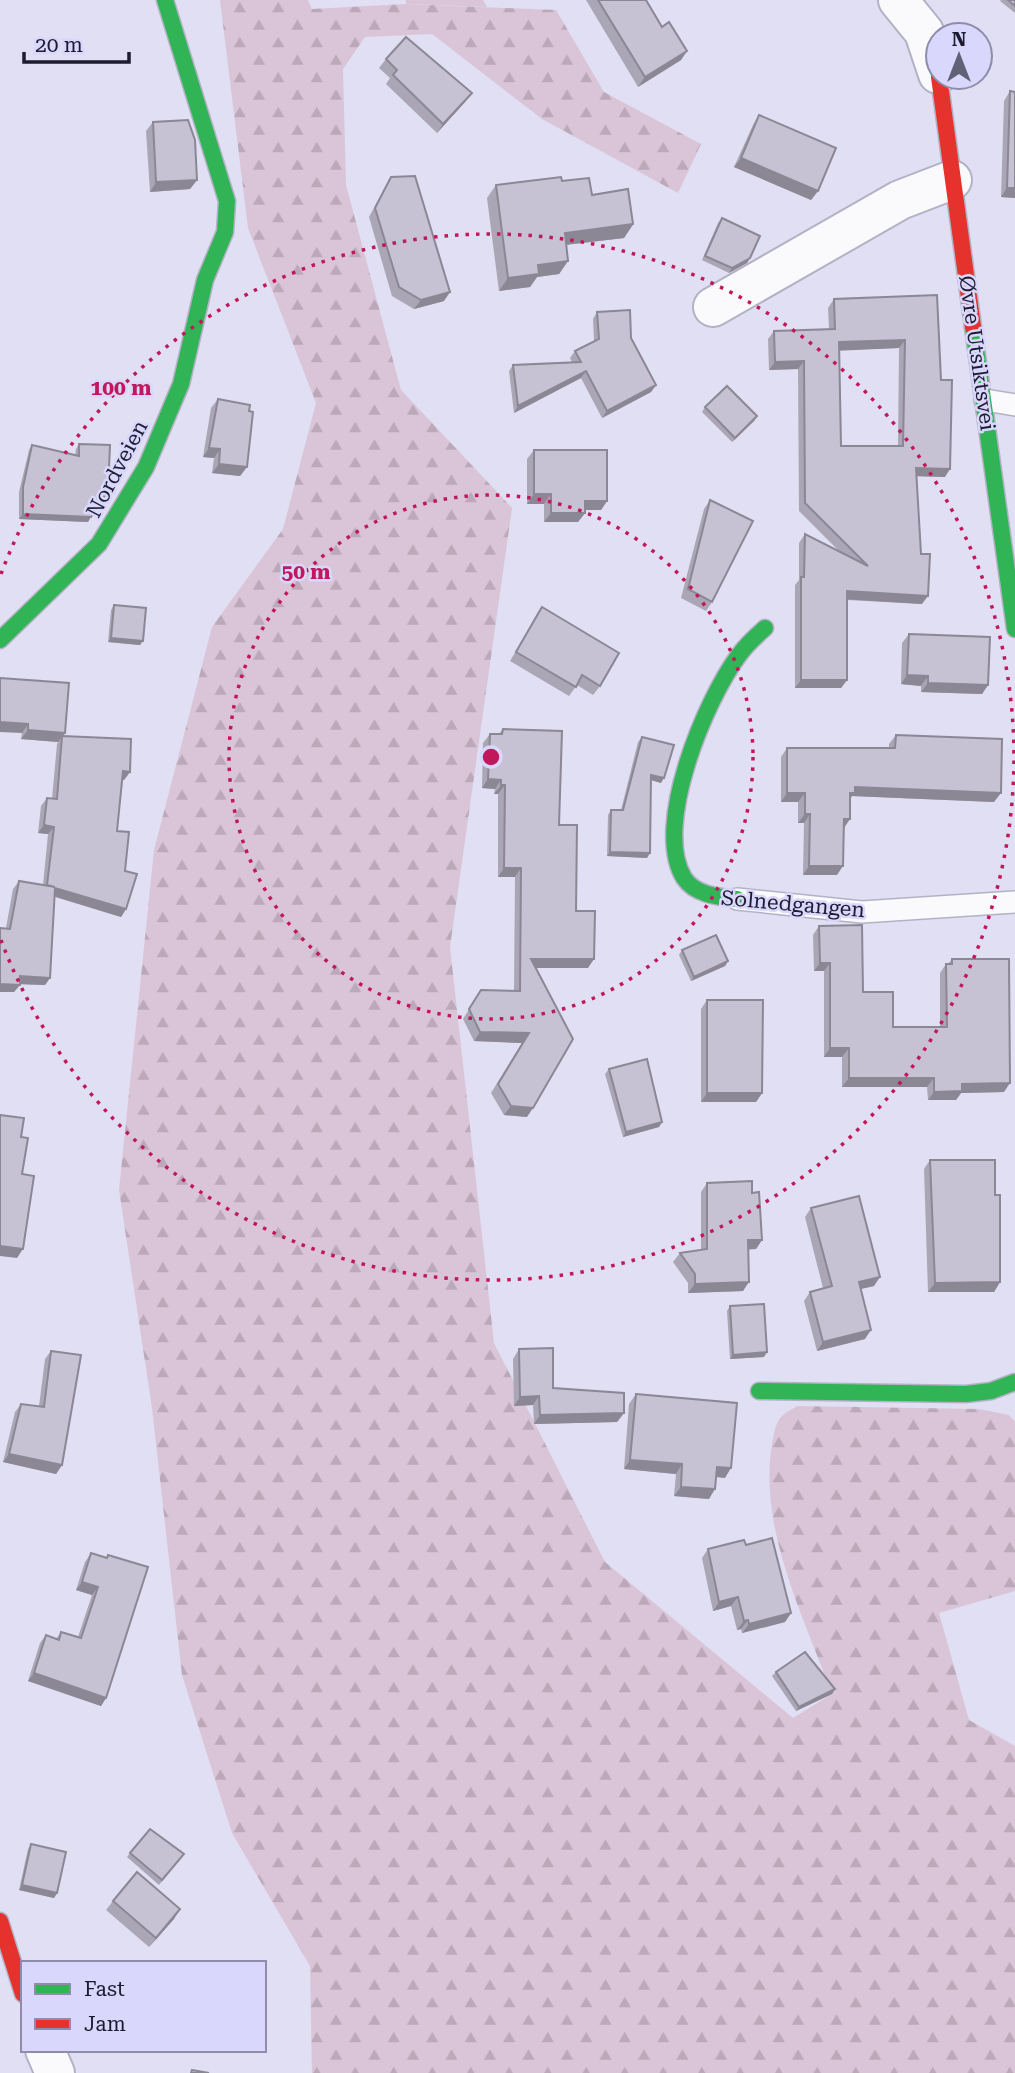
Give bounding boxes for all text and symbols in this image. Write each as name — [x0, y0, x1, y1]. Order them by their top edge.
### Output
scale bar — [24, 21, 130, 65]
north arrow — [924, 21, 994, 91]
text: N — [952, 28, 967, 51]
text: 20 m — [35, 33, 83, 57]
street label: Øvre Utsiktsvei — [954, 274, 1000, 432]
text: 100 m — [91, 376, 151, 400]
street label: Nordveien — [81, 416, 153, 522]
text: 50 m — [281, 560, 331, 584]
centre of rings — [479, 745, 503, 769]
street label: Solnedgangen — [720, 886, 866, 922]
legend — [21, 1961, 266, 2052]
text: Fast — [84, 1977, 125, 2001]
text: Jam — [84, 2012, 126, 2036]

